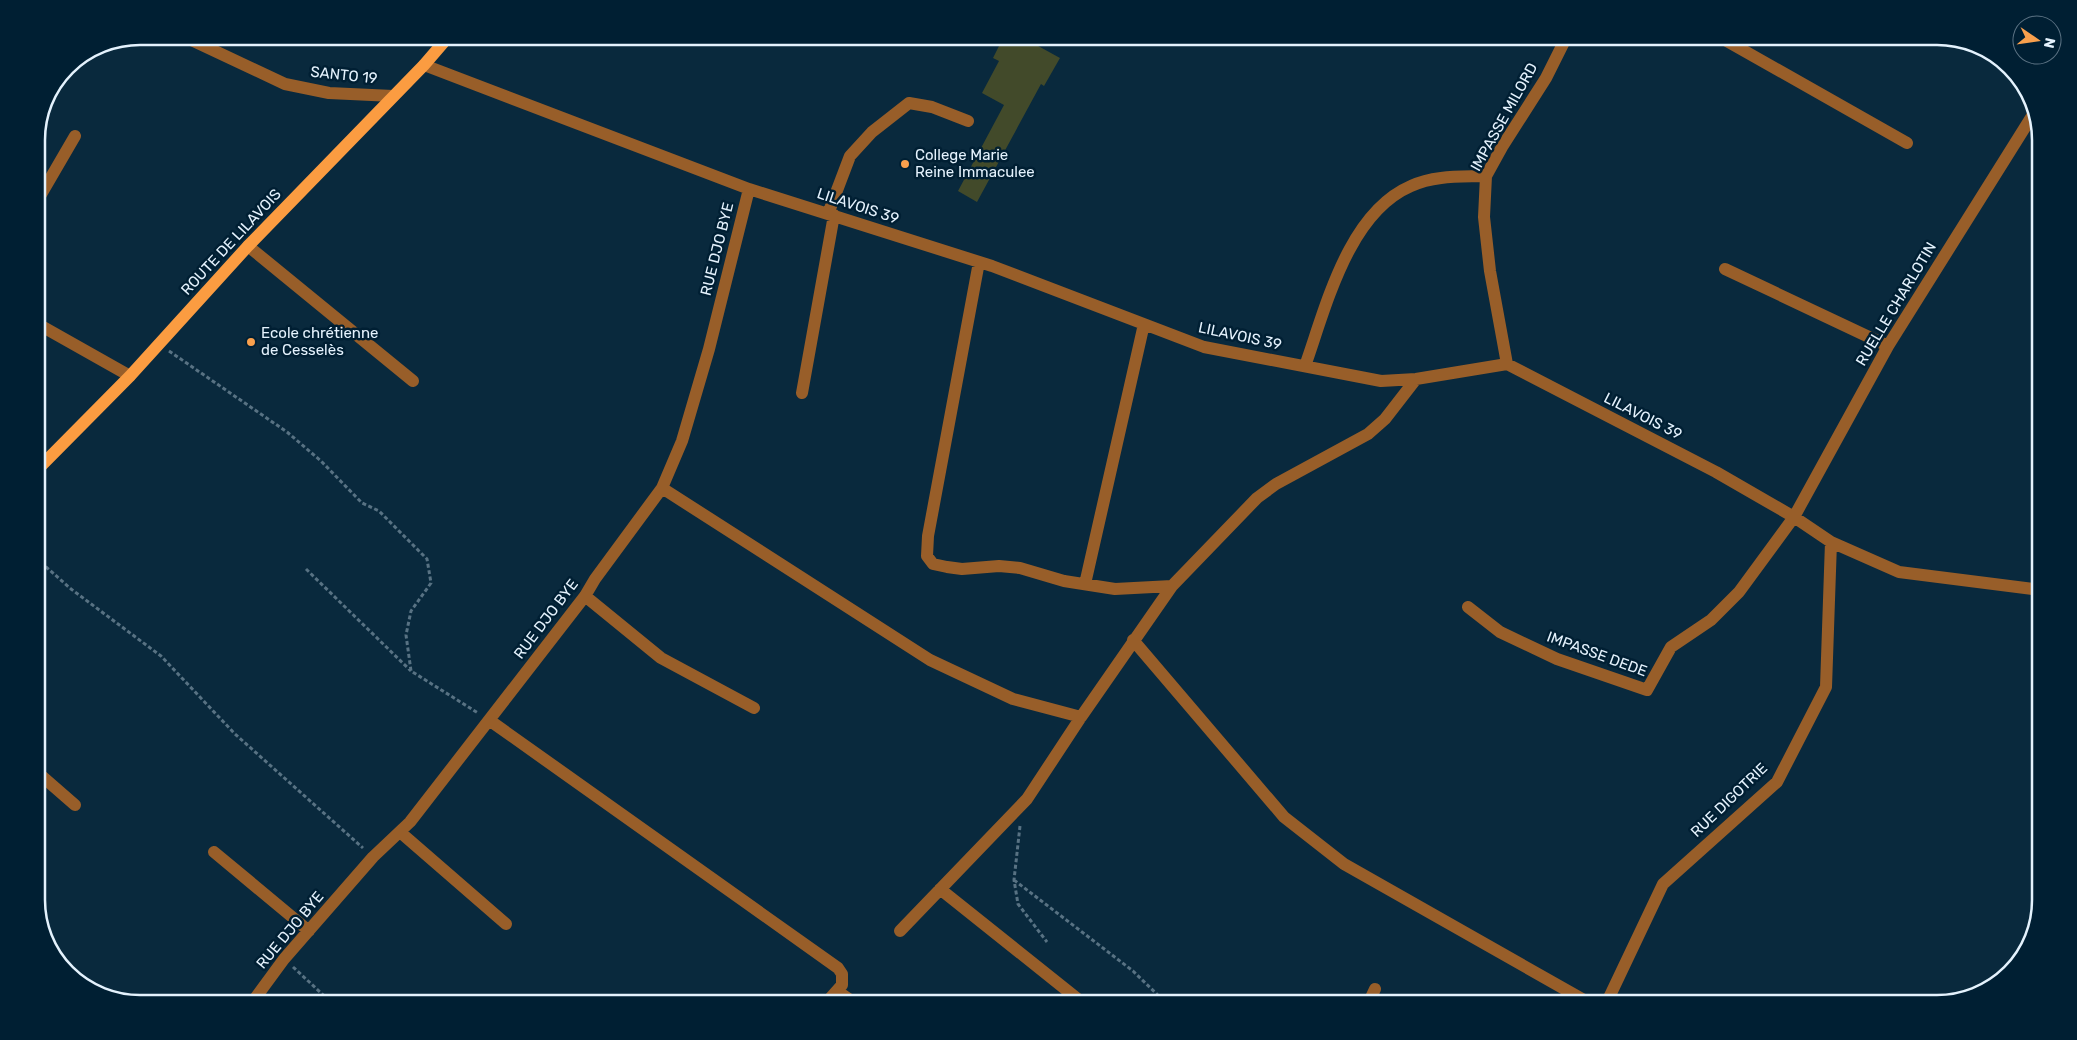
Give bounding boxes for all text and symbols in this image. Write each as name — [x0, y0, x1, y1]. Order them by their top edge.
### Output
north arrow — [2012, 15, 2062, 65]
text: N — [2040, 36, 2059, 50]
street label: IMPASSE MILORD — [1467, 60, 1541, 174]
street label: SANTO 19 — [310, 63, 378, 87]
place label: College Marie Reine Immaculee — [915, 146, 1035, 181]
marker: College Marie Reine Immaculee — [899, 158, 911, 170]
street label: LILAVOIS 39 — [815, 184, 901, 228]
street label: ROUTE DE LILAVOIS — [177, 185, 285, 299]
street label: RUE DJO BYE — [697, 201, 737, 297]
street label: RUELLE CHARLOTIN — [1852, 239, 1940, 369]
street label: LILAVOIS 39 — [1197, 318, 1284, 354]
place label: Ecole chrétienne de Cesselès — [261, 324, 378, 359]
marker: Ecole chrétienne de Cesselès — [245, 336, 257, 348]
street label: LILAVOIS 39 — [1601, 389, 1685, 443]
street label: RUE DJO BYE — [510, 576, 582, 662]
street label: IMPASSE DEDE — [1544, 628, 1650, 680]
street label: RUE DIGOTRIE — [1687, 759, 1771, 841]
street label: RUE DJO BYE — [252, 888, 328, 972]

